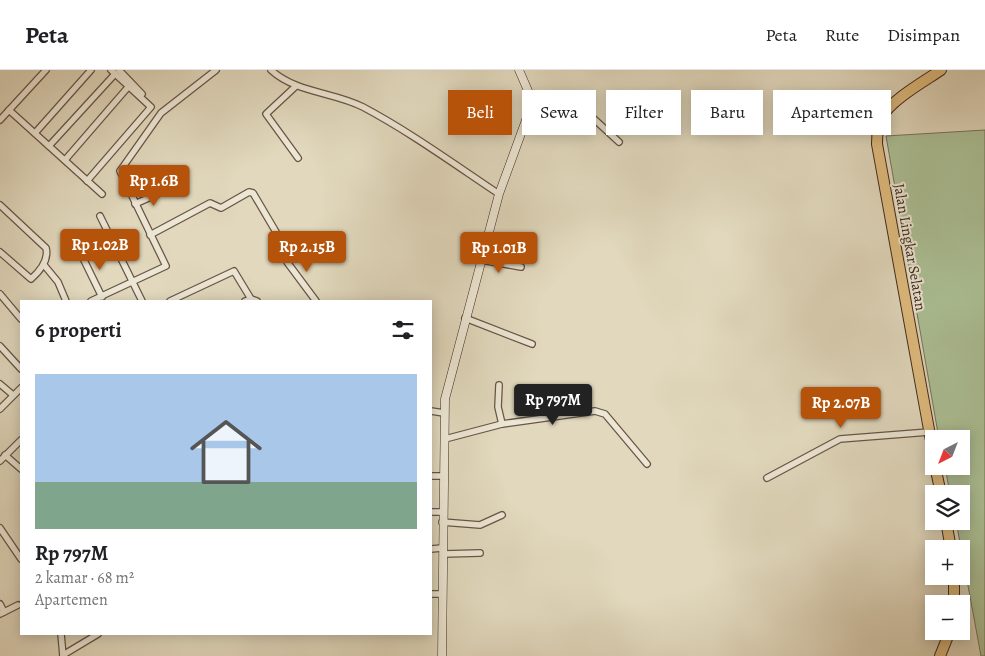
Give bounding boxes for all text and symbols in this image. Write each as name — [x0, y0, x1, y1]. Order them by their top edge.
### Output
text: Peta — [25, 19, 69, 51]
text: Peta — [766, 23, 797, 47]
text: Rute — [825, 23, 859, 47]
text: Disimpan — [887, 23, 960, 47]
chip: Beli — [448, 90, 512, 135]
chip: Sewa — [522, 90, 596, 135]
chip: Filter — [606, 90, 681, 135]
chip: Baru — [691, 90, 763, 135]
chip: Apartemen — [773, 90, 891, 135]
pin: Rp 1.6B — [108, 164, 200, 207]
text: Rp 1.6B — [130, 170, 178, 192]
street label: Jalan Lingkar Selatan — [889, 182, 931, 312]
pin: Rp 1.02B — [48, 228, 152, 271]
pin: Rp 2.15B — [255, 230, 359, 273]
pin: Rp 1.01B — [447, 232, 551, 274]
text: Rp 1.02B — [71, 234, 129, 256]
text: Rp 2.15B — [279, 236, 335, 258]
text: Rp 1.01B — [471, 237, 527, 259]
text: 6 properti — [35, 316, 122, 344]
icon: filters — [389, 316, 417, 344]
pin: Rp 797M — [507, 384, 599, 426]
pin: Rp 2.07B — [789, 386, 893, 429]
text: Rp 797M — [525, 389, 581, 411]
text: Rp 2.07B — [812, 392, 870, 414]
icon: home — [181, 407, 271, 497]
north arrow — [925, 430, 970, 475]
map controls — [925, 430, 970, 640]
button: layers — [925, 485, 970, 530]
text: Rp 797M — [35, 539, 108, 567]
button: + — [925, 540, 970, 585]
text: 2 kamar · 68 m² — [35, 567, 134, 589]
text: Apartemen — [35, 589, 108, 611]
button: − — [925, 595, 970, 640]

